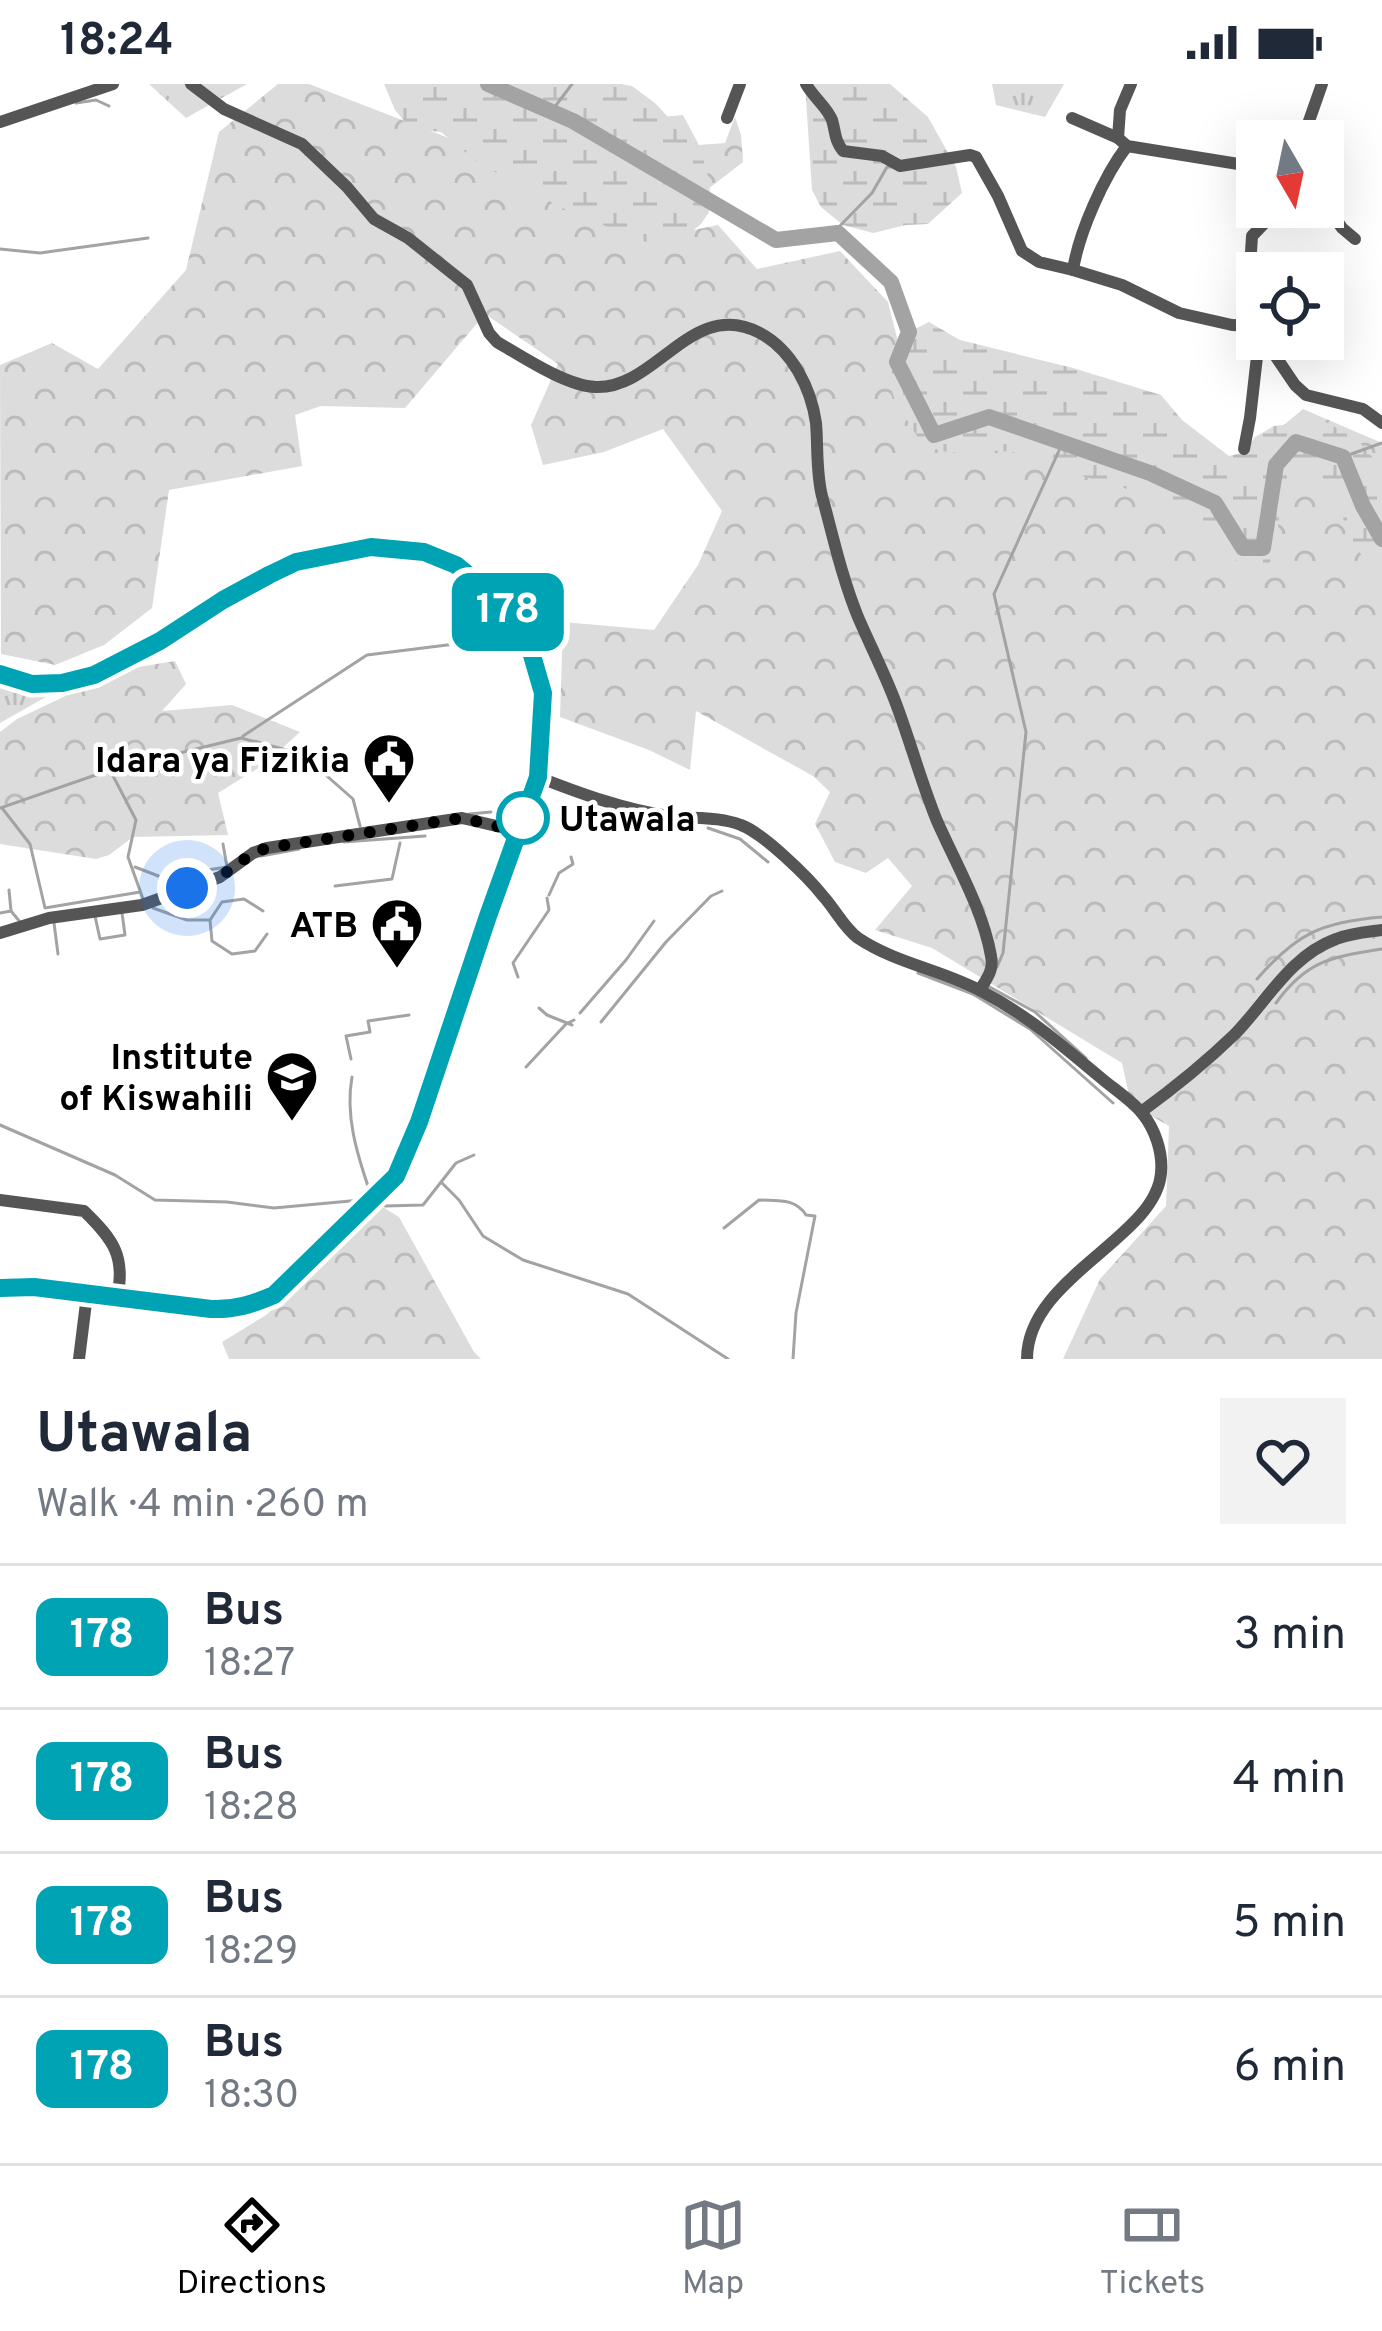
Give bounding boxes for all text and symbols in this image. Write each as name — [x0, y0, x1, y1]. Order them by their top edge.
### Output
text: 18:24 — [60, 14, 174, 71]
north arrow — [1236, 120, 1344, 228]
map controls — [1236, 120, 1344, 360]
button: locate — [1236, 252, 1344, 360]
line badge: 178 — [439, 573, 577, 651]
text: 178 — [476, 585, 540, 638]
public building icon: Idara ya Fizikia — [361, 731, 417, 805]
place label: Idara ya Fizikia — [95, 740, 350, 786]
marker: Utawala — [498, 793, 548, 843]
place label: Utawala — [559, 799, 696, 845]
your location — [157, 858, 217, 918]
public building icon: ATB — [369, 896, 425, 970]
place label: ATB — [290, 905, 358, 951]
place label: Institute of Kiswahili — [59, 1037, 253, 1124]
school or university icon: Institute of Kiswahili — [264, 1049, 320, 1123]
button: heart — [1220, 1398, 1346, 1524]
text: Utawala — [36, 1401, 252, 1473]
text: Walk · 4 min · 260 m — [36, 1482, 369, 1531]
text: Bus — [204, 1584, 284, 1641]
text: 3 min — [1233, 1608, 1346, 1665]
text: 178 — [70, 1610, 134, 1663]
text: 18:27 — [204, 1641, 295, 1690]
text: Bus — [204, 1728, 284, 1785]
text: 4 min — [1233, 1752, 1346, 1809]
text: 178 — [70, 1754, 134, 1807]
text: 18:28 — [204, 1785, 299, 1834]
text: Bus — [204, 1872, 284, 1929]
text: 5 min — [1233, 1896, 1346, 1953]
text: 178 — [70, 1898, 134, 1951]
text: 18:29 — [204, 1929, 298, 1978]
text: Bus — [204, 2016, 284, 2073]
text: 6 min — [1234, 2040, 1346, 2097]
text: 178 — [70, 2042, 134, 2095]
text: 18:30 — [204, 2073, 299, 2122]
tab: Directions — [177, 2192, 327, 2306]
tab: Map — [680, 2192, 746, 2306]
tab: Tickets — [1100, 2192, 1205, 2306]

